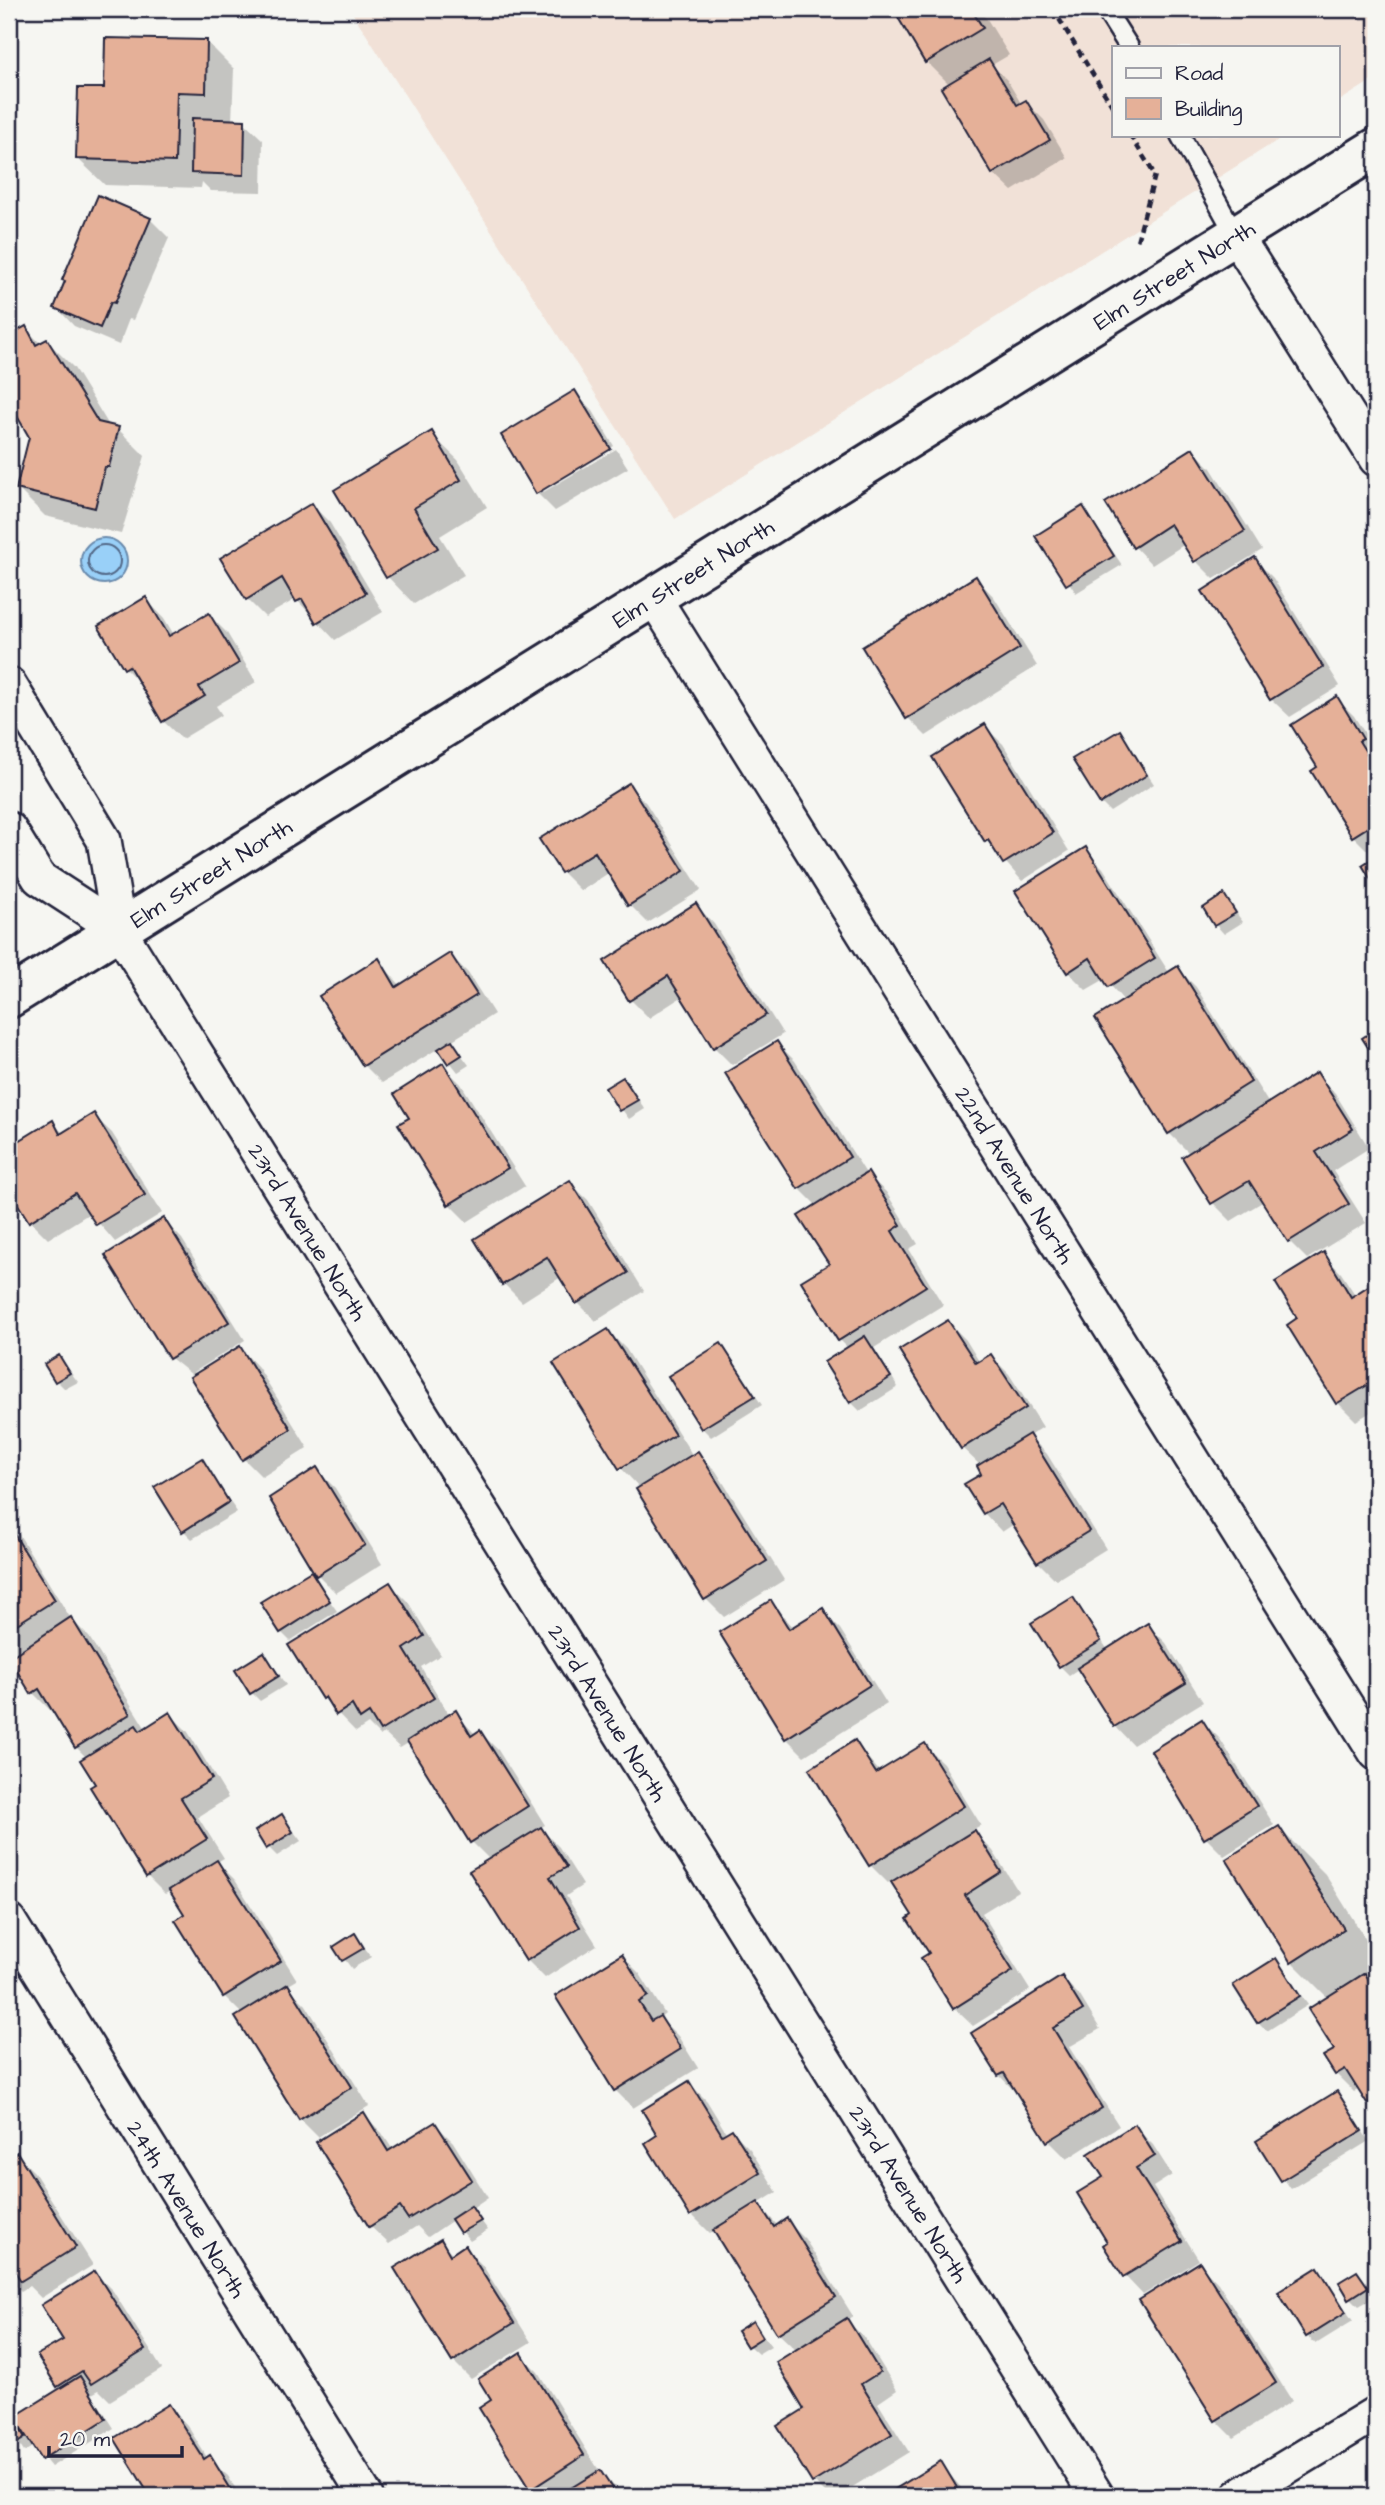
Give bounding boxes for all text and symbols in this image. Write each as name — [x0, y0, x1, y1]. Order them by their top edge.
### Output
legend — [1112, 46, 1340, 136]
text: Road — [1175, 59, 1223, 88]
text: Building — [1175, 95, 1243, 126]
street label: Elm Street North — [1088, 213, 1262, 339]
street label: Elm Street North — [607, 511, 781, 637]
street label: Elm Street North — [125, 811, 299, 937]
street label: 22nd Avenue North — [947, 1081, 1082, 1271]
street label: 23rd Avenue North — [240, 1138, 375, 1328]
street label: 23rd Avenue North — [540, 1619, 675, 1809]
street label: 23rd Avenue North — [841, 2100, 976, 2290]
street label: 24th Avenue North — [119, 2115, 254, 2305]
scale bar — [49, 2414, 182, 2458]
text: 20 m — [60, 2425, 111, 2454]

